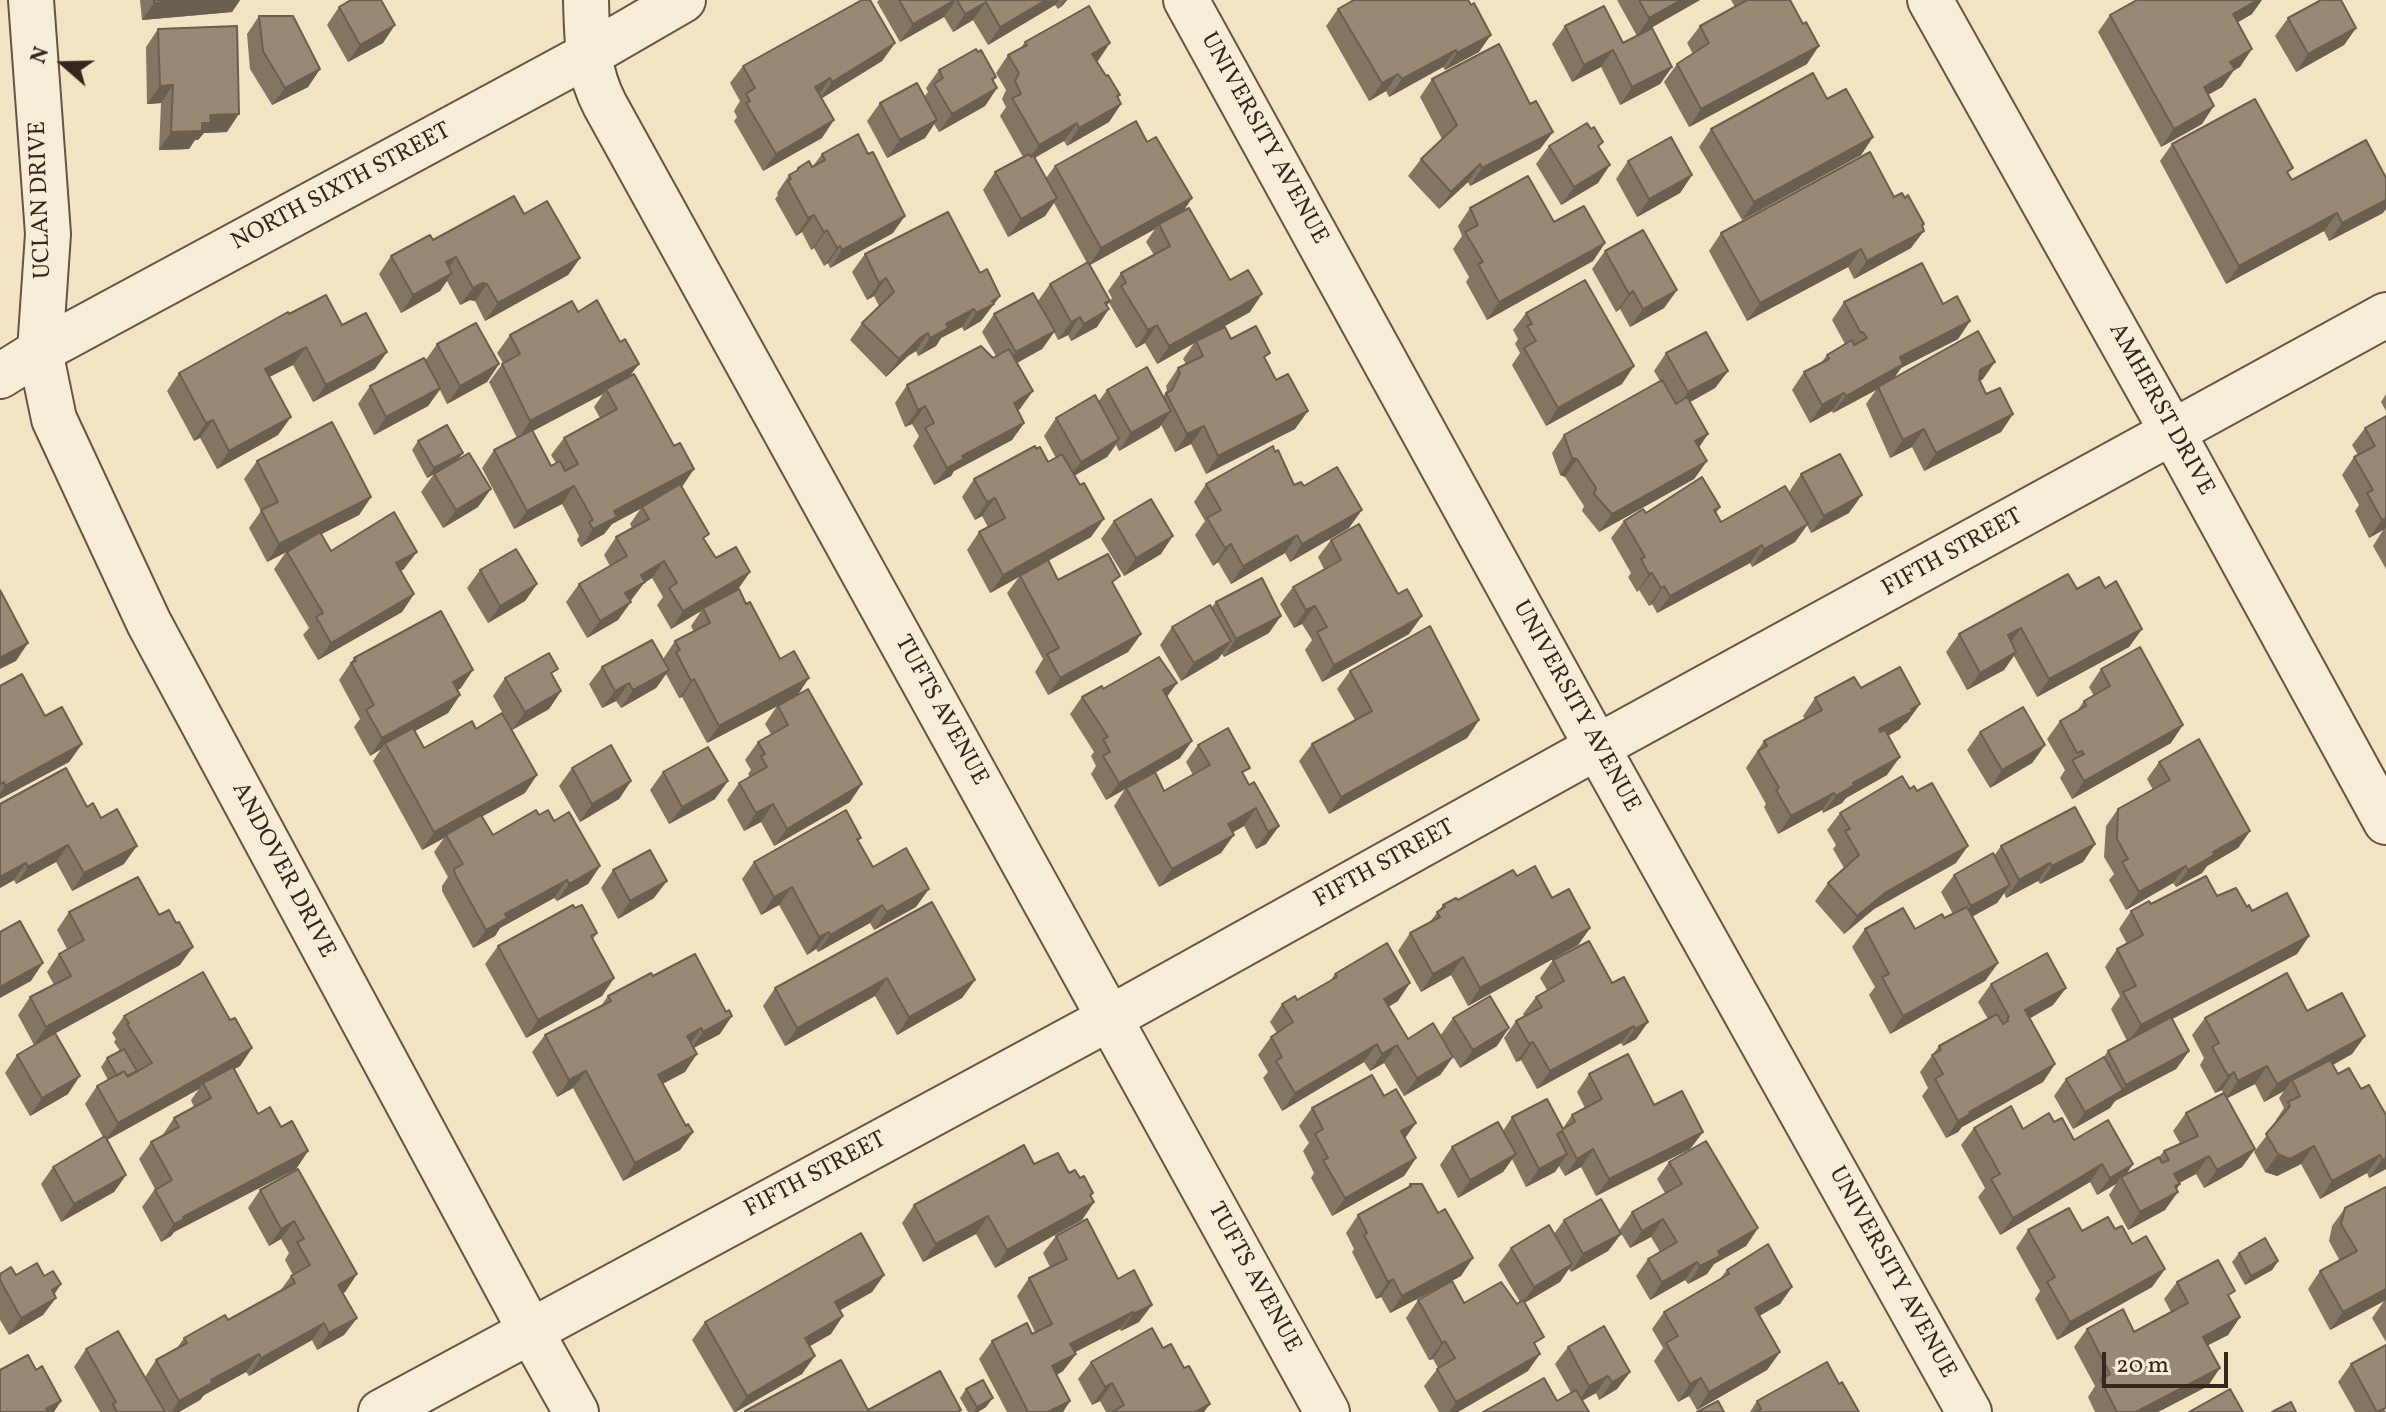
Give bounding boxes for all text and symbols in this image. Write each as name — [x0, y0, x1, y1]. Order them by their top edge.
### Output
north arrow — [24, 24, 104, 104]
street label: UNIVERSITY AVENUE — [1193, 28, 1333, 250]
text: N — [24, 43, 58, 68]
street label: NORTH SIXTH STREET — [227, 118, 457, 258]
street label: UCLAN DRIVE — [25, 120, 59, 280]
street label: AMHERST DRIVE — [2101, 319, 2219, 501]
street label: FIFTH STREET — [1878, 504, 2028, 604]
street label: UNIVERSITY AVENUE — [1505, 596, 1645, 818]
street label: TUFTS AVENUE — [887, 631, 993, 791]
street label: ANDOVER DRIVE — [224, 778, 340, 964]
street label: FIFTH STREET — [1310, 815, 1460, 915]
street label: FIFTH STREET — [740, 1127, 892, 1225]
street label: UNIVERSITY AVENUE — [1821, 1162, 1961, 1384]
street label: TUFTS AVENUE — [1200, 1198, 1306, 1358]
scale bar — [2106, 1336, 2232, 1386]
text: 20 m — [2116, 1349, 2169, 1383]

